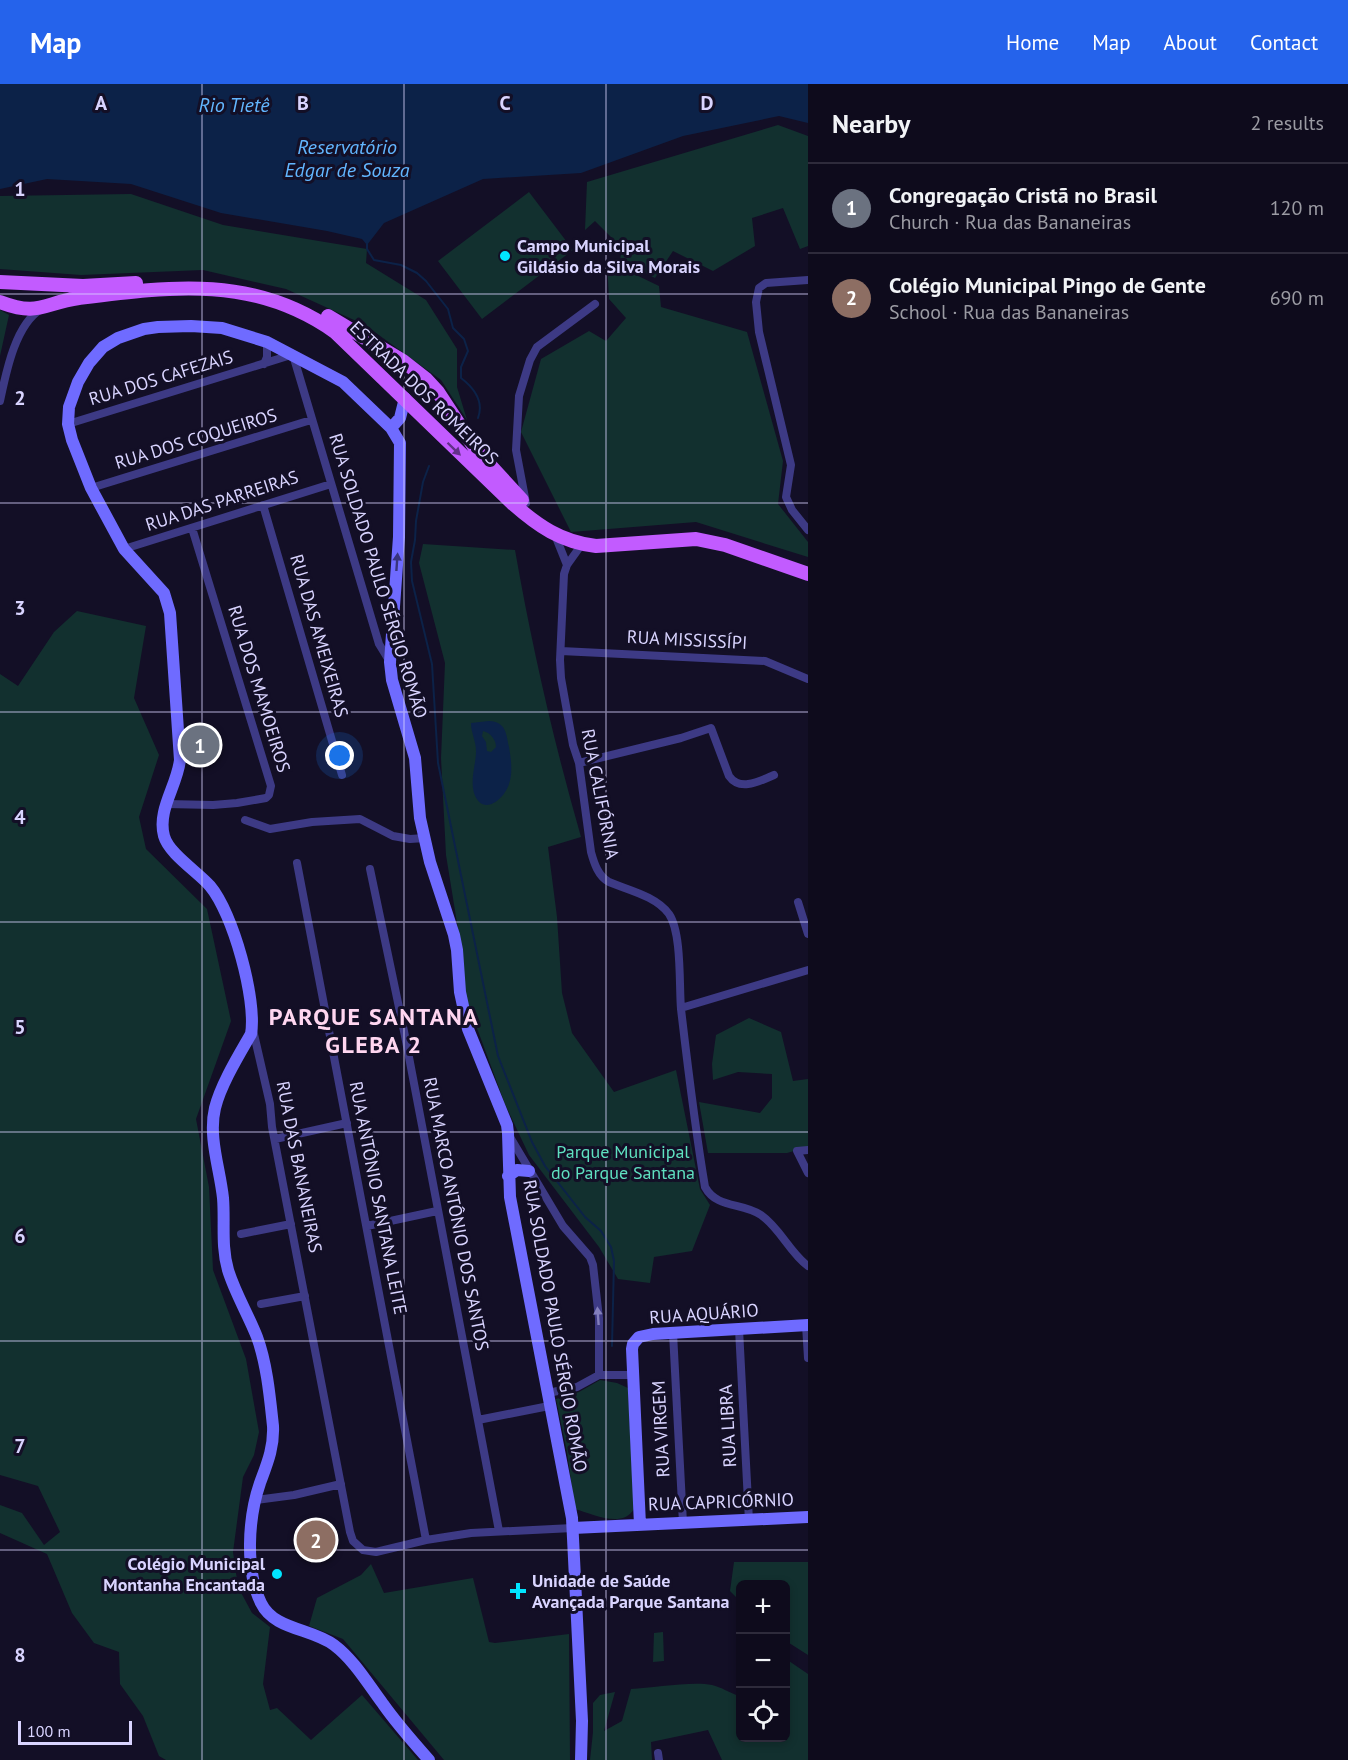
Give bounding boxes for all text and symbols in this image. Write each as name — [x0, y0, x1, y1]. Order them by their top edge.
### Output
text: Map — [30, 24, 81, 61]
text: Home — [1006, 29, 1059, 56]
text: Map — [1092, 29, 1131, 56]
text: About — [1164, 29, 1217, 56]
text: Contact — [1250, 29, 1318, 56]
text: A — [95, 90, 108, 116]
text: B — [297, 90, 309, 116]
text: C — [499, 90, 511, 116]
text: D — [701, 90, 714, 116]
water label: Rio Tietê — [199, 92, 270, 118]
text: Nearby — [832, 107, 910, 140]
text: 2 results — [1251, 110, 1324, 136]
water label: Reservatório Edgar de Souza — [284, 134, 410, 183]
text: 1 — [14, 176, 26, 202]
text: Congregação Cristã no Brasil — [889, 181, 1157, 209]
text: 1 — [846, 195, 857, 221]
text: 120 m — [1270, 195, 1324, 221]
text: Church · Rua das Bananeiras — [889, 209, 1131, 235]
place label: Campo Municipal Gildásio da Silva Morais — [517, 234, 700, 278]
marker: Campo Municipal Gildásio da Silva Morais — [498, 249, 512, 263]
text: Colégio Municipal Pingo de Gente — [889, 271, 1206, 299]
text: 2 — [846, 285, 857, 311]
text: 690 m — [1270, 285, 1324, 311]
text: School · Rua das Bananeiras — [889, 299, 1129, 325]
street label: ESTRADA DOS ROMEIROS — [345, 316, 503, 470]
street label: RUA DOS CAFEZAIS — [86, 345, 236, 410]
text: 2 — [14, 385, 26, 411]
street label: RUA DOS COQUEIROS — [112, 403, 280, 474]
street label: RUA SOLDADO PAULO SÉRGIO ROMÃO — [324, 431, 433, 721]
one-way arrow — [447, 442, 462, 456]
street label: RUA DAS PARREIRAS — [143, 465, 301, 536]
street label: RUA DAS AMEIXEIRAS — [285, 552, 354, 720]
one-way arrow — [392, 552, 402, 571]
text: 3 — [14, 595, 26, 621]
street label: RUA DOS MAMOEIROS — [223, 603, 296, 775]
street label: RUA MISSISSÍPI — [626, 625, 748, 654]
pin: 1 — [180, 722, 220, 768]
street label: RUA CALIFÓRNIA — [577, 727, 624, 861]
your location — [325, 741, 354, 770]
text: 4 — [14, 804, 26, 830]
district label: PARQUE SANTANA GLEBA 2 — [269, 1001, 479, 1060]
text: 5 — [14, 1014, 26, 1040]
street label: RUA MARCO ANTÔNIO DOS SANTOS — [419, 1075, 494, 1353]
street label: RUA DAS BANANEIRAS — [272, 1079, 327, 1255]
street label: RUA ANTÔNIO SANTANA LEITE — [345, 1079, 412, 1316]
park label: Parque Municipal do Parque Santana — [551, 1140, 695, 1184]
street label: RUA SOLDADO PAULO SÉRGIO ROMÃO — [518, 1178, 593, 1474]
text: 6 — [14, 1223, 26, 1249]
street label: RUA AQUÁRIO — [649, 1298, 759, 1329]
one-way arrow — [594, 1307, 603, 1326]
street label: RUA VIRGEM — [646, 1380, 675, 1478]
street label: RUA LIBRA — [714, 1384, 741, 1468]
text: 7 — [14, 1433, 26, 1459]
street label: RUA CAPRICÓRNIO — [648, 1487, 794, 1516]
pin: 2 — [296, 1518, 336, 1562]
place label: Colégio Municipal Montanha Encantada — [103, 1552, 266, 1596]
marker: Colégio Municipal Montanha Encantada — [270, 1567, 284, 1581]
place label: Unidade de Saúde Avançada Parque Santana — [532, 1569, 729, 1613]
map controls — [736, 1580, 790, 1742]
button: + — [736, 1580, 790, 1634]
marker: Unidade de Saúde Avançada Parque Santana — [509, 1582, 527, 1600]
button: − — [736, 1634, 790, 1688]
text: 8 — [14, 1642, 26, 1668]
button: locate — [736, 1688, 790, 1742]
scale bar — [18, 1718, 132, 1746]
text: 100 m — [27, 1721, 70, 1741]

